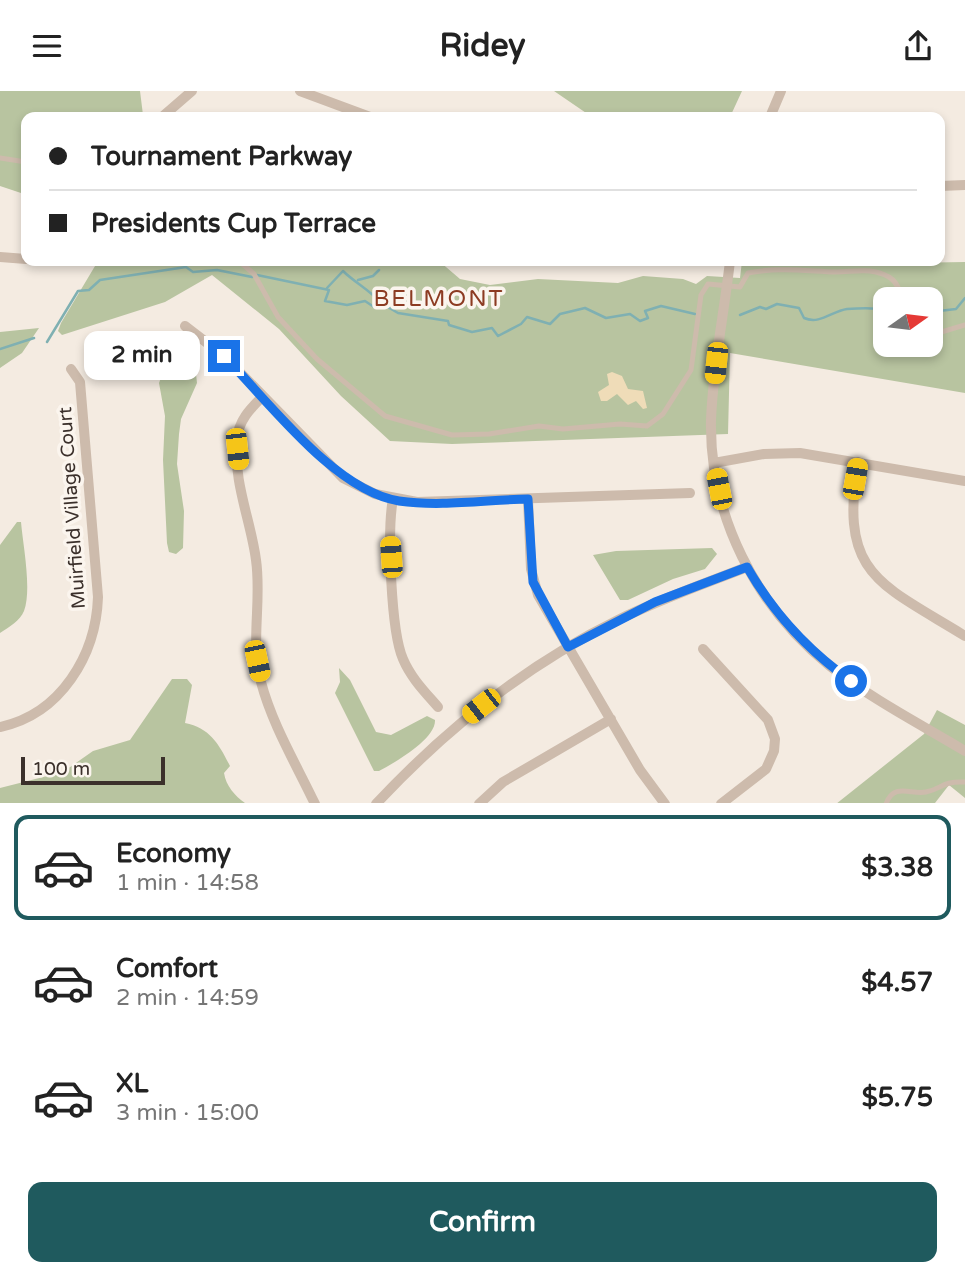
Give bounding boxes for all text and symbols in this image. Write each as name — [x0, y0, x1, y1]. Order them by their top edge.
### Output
icon: menu — [28, 27, 66, 65]
text: Ridey — [439, 27, 526, 65]
icon: share — [899, 27, 937, 65]
text: Tournament Parkway — [91, 141, 352, 172]
text: Presidents Cup Terrace — [91, 208, 376, 239]
district label: BELMONT — [373, 285, 505, 313]
north arrow — [873, 287, 943, 357]
map controls — [873, 287, 943, 357]
callout: 2 min — [84, 331, 200, 381]
route end — [208, 340, 240, 372]
text: 2 min — [111, 341, 173, 369]
car — [704, 341, 729, 385]
street label: Muirfield Village Court — [54, 406, 90, 610]
car — [225, 427, 250, 471]
car — [842, 456, 869, 502]
car — [705, 466, 734, 512]
car — [380, 535, 403, 579]
car — [243, 638, 272, 684]
route start — [835, 665, 867, 697]
car — [458, 685, 505, 727]
scale bar — [21, 755, 164, 786]
text: 100 m — [32, 758, 90, 780]
icon: car — [32, 836, 95, 899]
text: Economy — [116, 838, 231, 869]
text: $3.38 — [861, 852, 933, 883]
text: 1 min · 14:58 — [116, 869, 259, 897]
icon: car — [32, 951, 95, 1014]
text: Comfort — [116, 953, 218, 984]
text: $4.57 — [861, 967, 933, 998]
text: 2 min · 14:59 — [116, 984, 259, 1012]
icon: car — [32, 1066, 95, 1129]
text: XL — [116, 1068, 148, 1099]
text: $5.75 — [862, 1082, 933, 1113]
text: 3 min · 15:00 — [116, 1099, 259, 1127]
button: Confirm — [28, 1182, 937, 1262]

